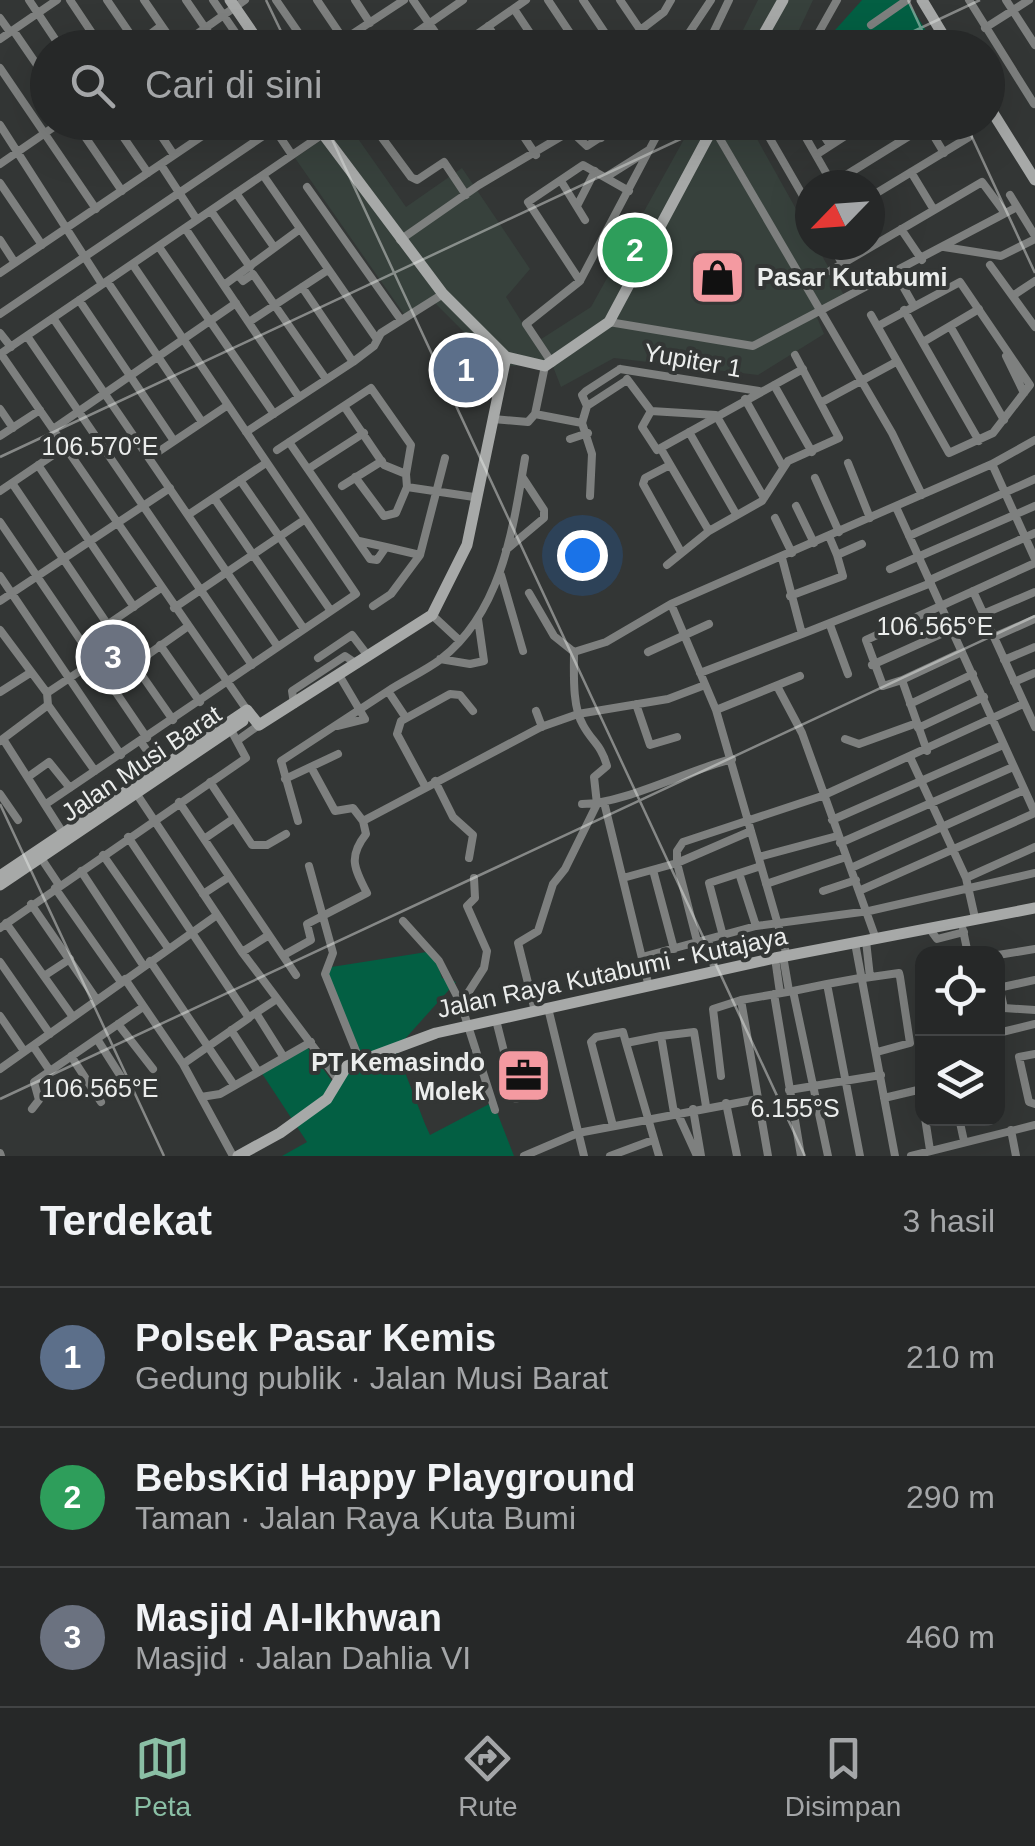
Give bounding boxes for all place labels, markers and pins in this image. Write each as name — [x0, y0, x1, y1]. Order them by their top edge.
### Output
pin: 2 — [602, 212, 668, 288]
shop icon: Pasar Kutabumi — [688, 247, 748, 307]
place label: Pasar Kutabumi — [757, 263, 947, 291]
pin: 1 — [434, 332, 498, 408]
pin: 3 — [80, 620, 146, 694]
office icon: PT Kemasindo Molek — [494, 1046, 554, 1106]
place label: PT Kemasindo Molek — [311, 1048, 485, 1105]

